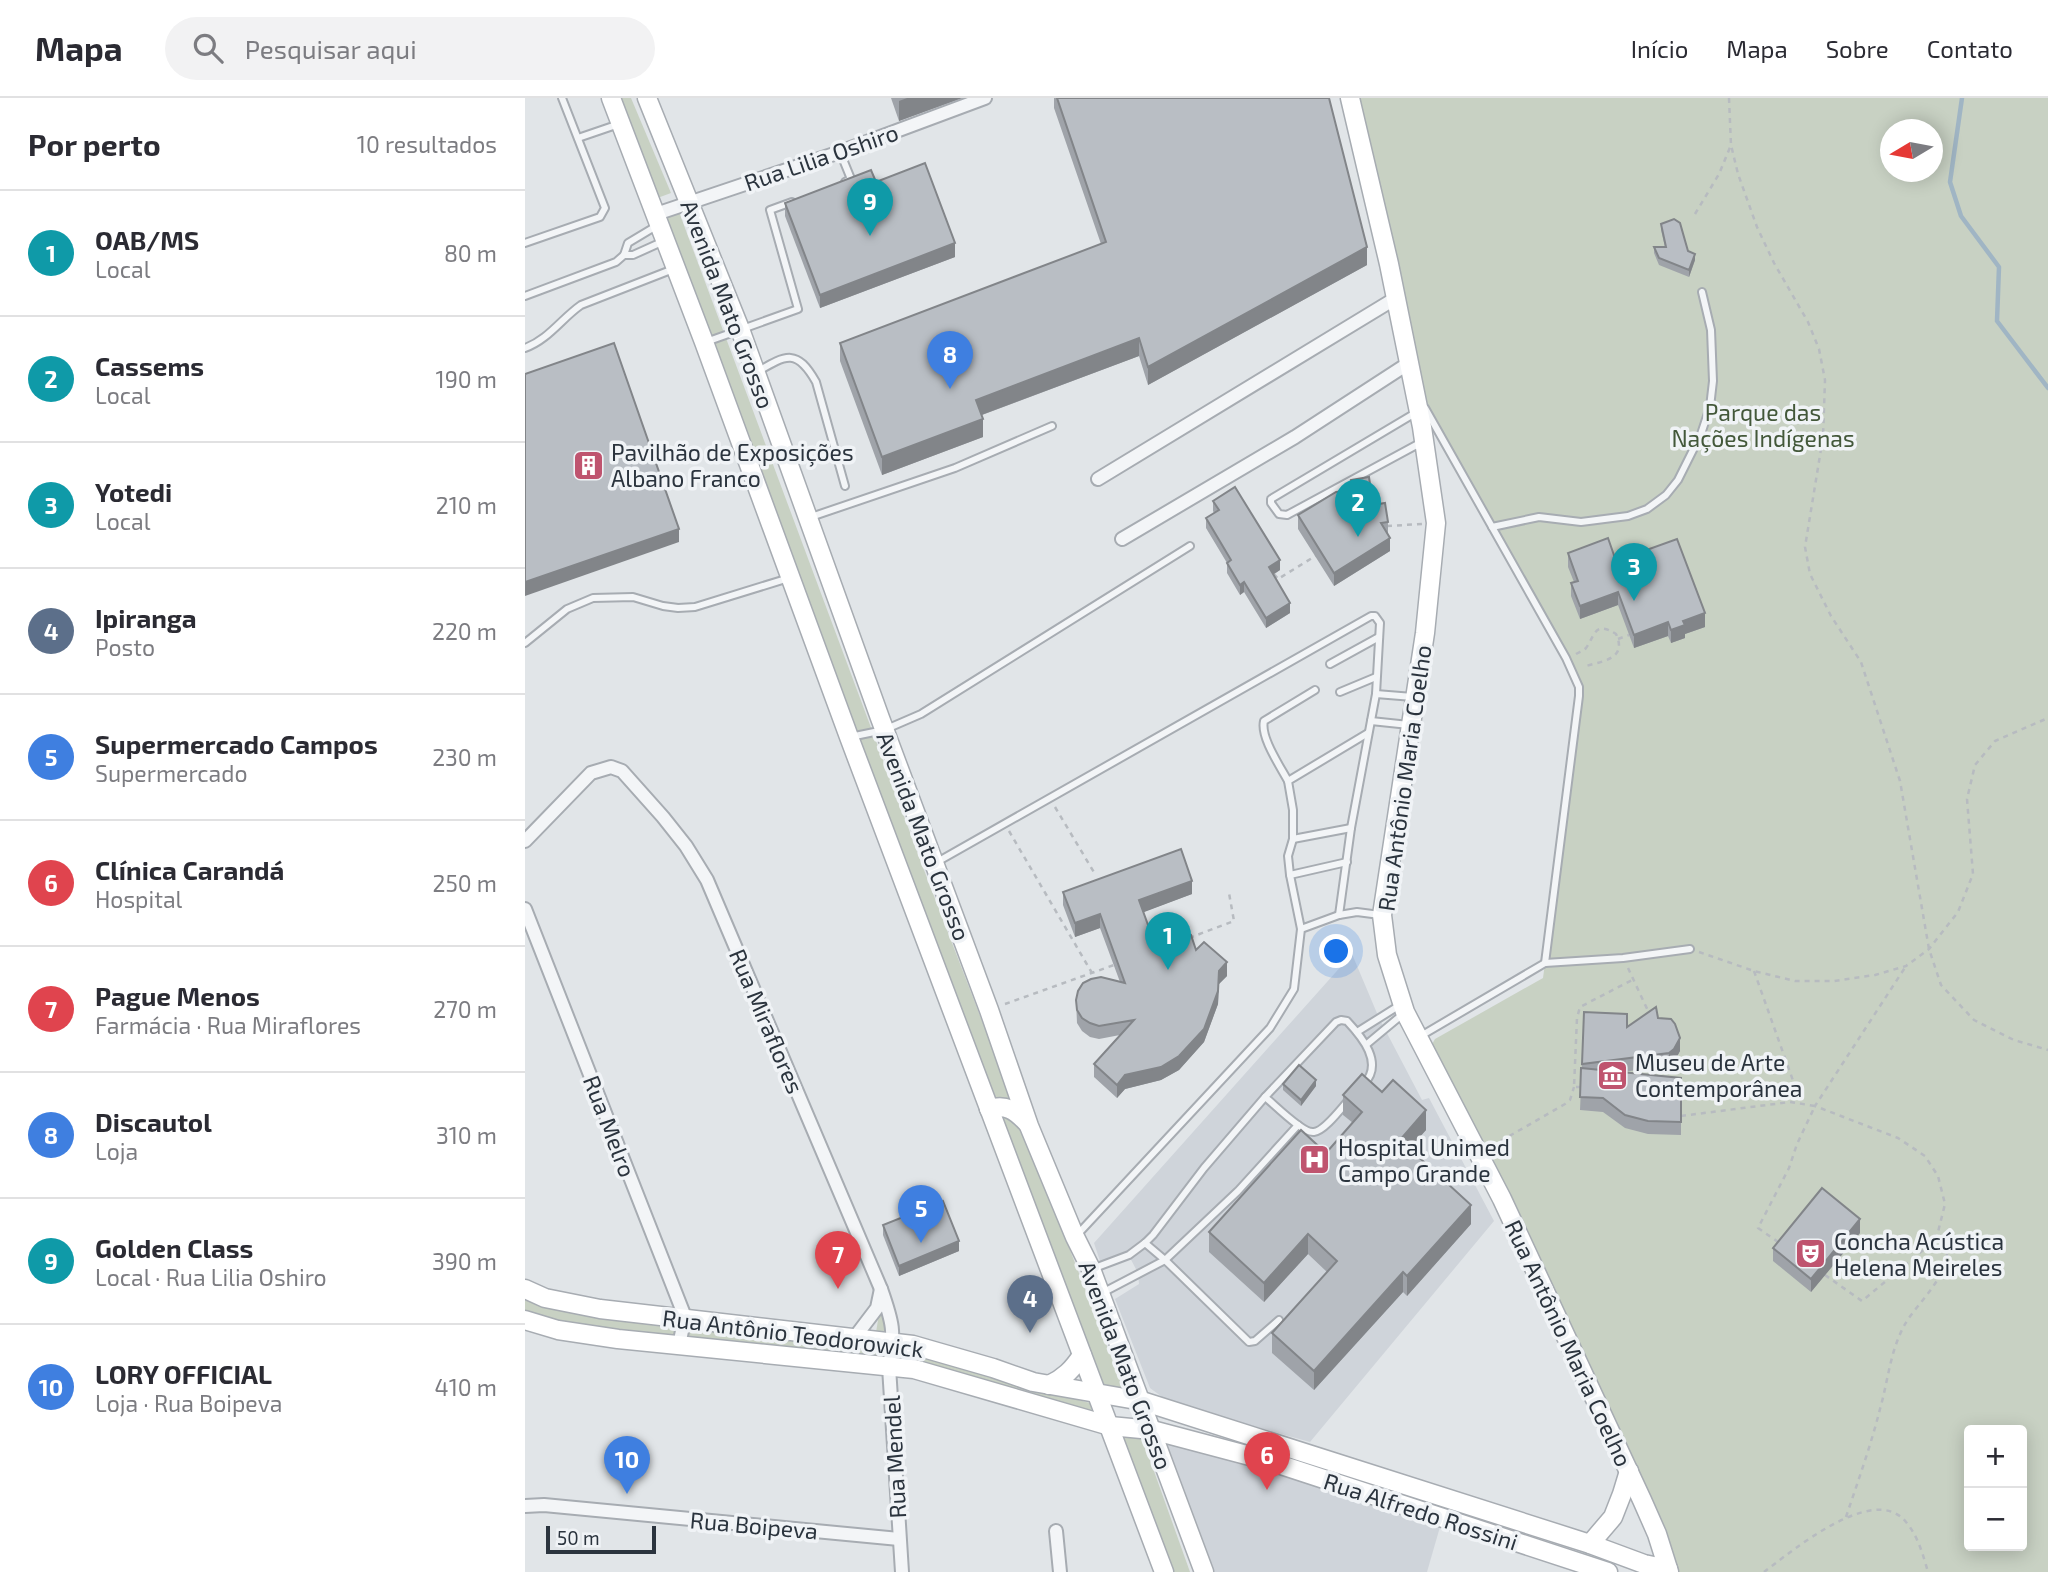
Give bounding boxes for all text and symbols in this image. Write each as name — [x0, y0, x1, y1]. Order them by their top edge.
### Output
search box — [165, 17, 655, 80]
text: Mapa — [35, 28, 123, 68]
icon: search — [189, 29, 227, 67]
text: Pesquisar aqui — [245, 33, 417, 64]
text: Início — [1631, 34, 1688, 63]
text: Mapa — [1726, 34, 1788, 63]
text: Sobre — [1826, 34, 1889, 63]
text: Contato — [1927, 34, 2013, 63]
street label: Rua Lilia Oshiro — [740, 118, 902, 196]
north arrow — [1880, 119, 1943, 182]
text: Por perto — [28, 126, 161, 162]
text: 10 resultados — [357, 130, 497, 158]
pin: 9 — [847, 178, 893, 236]
street label: Avenida Mato Grosso — [675, 196, 781, 412]
text: OAB/MS — [95, 224, 199, 255]
text: 1 — [46, 239, 56, 267]
text: 80 m — [444, 239, 497, 267]
text: Local — [95, 255, 151, 283]
pin: 8 — [927, 331, 973, 389]
text: Cassems — [95, 350, 204, 381]
text: 2 — [44, 365, 58, 393]
text: 190 m — [436, 365, 497, 393]
text: Local — [95, 381, 151, 409]
park label: Parque das Nações Indígenas — [1671, 398, 1855, 453]
place label: Pavilhão de Exposições Albano Franco — [611, 438, 854, 492]
building icon: Pavilhão de Exposições Albano Franco — [571, 448, 605, 482]
text: Yotedi — [95, 476, 172, 507]
pin: 2 — [1335, 479, 1381, 537]
text: 3 — [44, 491, 58, 519]
text: 210 m — [436, 491, 497, 519]
text: Local — [95, 507, 151, 535]
pin: 3 — [1611, 543, 1657, 601]
text: Ipiranga — [95, 602, 197, 633]
text: 4 — [44, 617, 58, 645]
text: 220 m — [432, 617, 497, 645]
text: Posto — [95, 633, 155, 661]
street label: Rua Antônio Maria Coelho — [1371, 643, 1437, 913]
text: Supermercado Campos — [95, 728, 378, 759]
street label: Avenida Mato Grosso — [871, 728, 977, 944]
text: 5 — [45, 743, 57, 771]
text: 230 m — [432, 743, 497, 771]
text: Supermercado — [95, 759, 247, 787]
text: Clínica Carandá — [95, 854, 284, 885]
text: 6 — [44, 869, 58, 897]
text: 250 m — [433, 869, 497, 897]
text: Hospital — [95, 885, 182, 913]
pin: 1 — [1145, 912, 1191, 970]
your location — [1319, 934, 1353, 968]
street label: Rua Miraflores — [724, 945, 810, 1097]
text: Pague Menos — [95, 980, 260, 1011]
text: 7 — [45, 995, 57, 1023]
text: 270 m — [433, 995, 497, 1023]
text: Farmácia · Rua Miraflores — [95, 1011, 361, 1039]
place label: Museu de Arte Contemporânea — [1635, 1048, 1802, 1102]
museum icon: Museu de Arte Contemporânea — [1595, 1058, 1629, 1092]
street label: Rua Melro — [578, 1071, 642, 1181]
text: Discautol — [95, 1106, 212, 1137]
text: 8 — [44, 1121, 58, 1149]
text: 310 m — [436, 1121, 497, 1149]
place label: Hospital Unimed Campo Grande — [1338, 1133, 1510, 1187]
text: Loja — [95, 1137, 138, 1165]
hospital icon: Hospital Unimed Campo Grande — [1298, 1143, 1332, 1177]
pin: 5 — [898, 1185, 944, 1243]
street label: Rua Antônio Maria Coelho — [1500, 1215, 1638, 1471]
place label: Concha Acústica Helena Meireles — [1834, 1227, 2004, 1281]
pin: 7 — [815, 1231, 861, 1289]
text: Golden Class — [95, 1232, 253, 1263]
theatre icon: Concha Acústica Helena Meireles — [1794, 1237, 1828, 1271]
text: 9 — [44, 1247, 58, 1275]
text: 390 m — [432, 1247, 497, 1275]
street label: Avenida Mato Grosso — [1073, 1257, 1179, 1473]
text: Local · Rua Lilia Oshiro — [95, 1263, 327, 1291]
pin: 4 — [1007, 1275, 1053, 1333]
street label: Rua Antônio Teodorowick — [661, 1303, 925, 1363]
text: LORY OFFICIAL — [95, 1358, 272, 1389]
text: 10 — [39, 1373, 63, 1401]
text: 410 m — [435, 1373, 497, 1401]
text: Loja · Rua Boipeva — [95, 1389, 282, 1417]
street label: Rua Mendel — [877, 1395, 911, 1519]
map controls — [1964, 1425, 2027, 1551]
button: + — [1964, 1425, 2027, 1488]
pin: 6 — [1244, 1432, 1290, 1490]
pin: 10 — [604, 1436, 650, 1494]
street label: Rua Alfredo Rossini — [1320, 1466, 1522, 1556]
button: − — [1964, 1488, 2027, 1551]
street label: Rua Boipeva — [689, 1505, 819, 1545]
scale bar — [546, 1523, 656, 1555]
text: 50 m — [557, 1526, 600, 1549]

